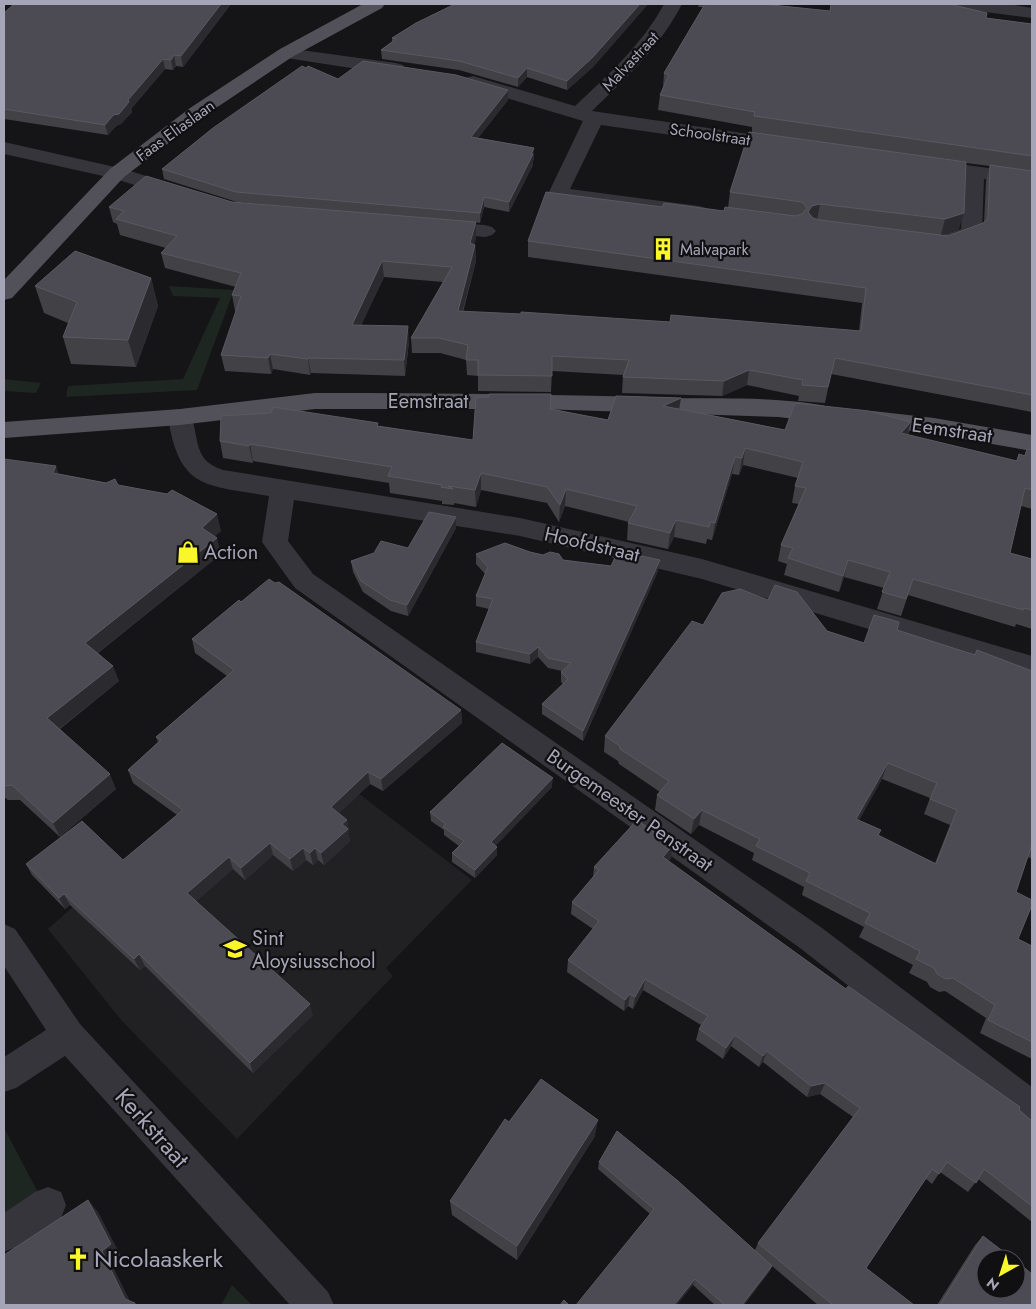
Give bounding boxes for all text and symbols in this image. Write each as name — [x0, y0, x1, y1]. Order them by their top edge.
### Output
street label: Malvastraat — [597, 26, 664, 96]
street label: Faas Eliaslaan — [131, 94, 219, 167]
street label: Schoolstraat — [668, 117, 752, 152]
building icon: Malvapark — [650, 236, 676, 262]
place label: Malvapark — [680, 238, 749, 261]
street label: Eemstraat — [388, 387, 469, 416]
street label: Eemstraat — [910, 411, 994, 450]
street label: Hoofdstraat — [541, 519, 643, 570]
place label: Action — [204, 538, 258, 567]
shop icon: Action — [175, 539, 201, 565]
street label: Burgemeester Penstraat — [541, 742, 719, 879]
place label: Sint Aloysiusschool — [252, 924, 376, 976]
school or university icon: Sint Aloysiusschool — [222, 936, 248, 962]
street label: Kerkstraat — [107, 1080, 198, 1175]
place label: Nicolaaskerk — [94, 1241, 223, 1276]
church icon: Nicolaaskerk — [65, 1246, 91, 1272]
north arrow — [976, 1249, 1026, 1299]
text: N — [982, 1273, 1003, 1295]

